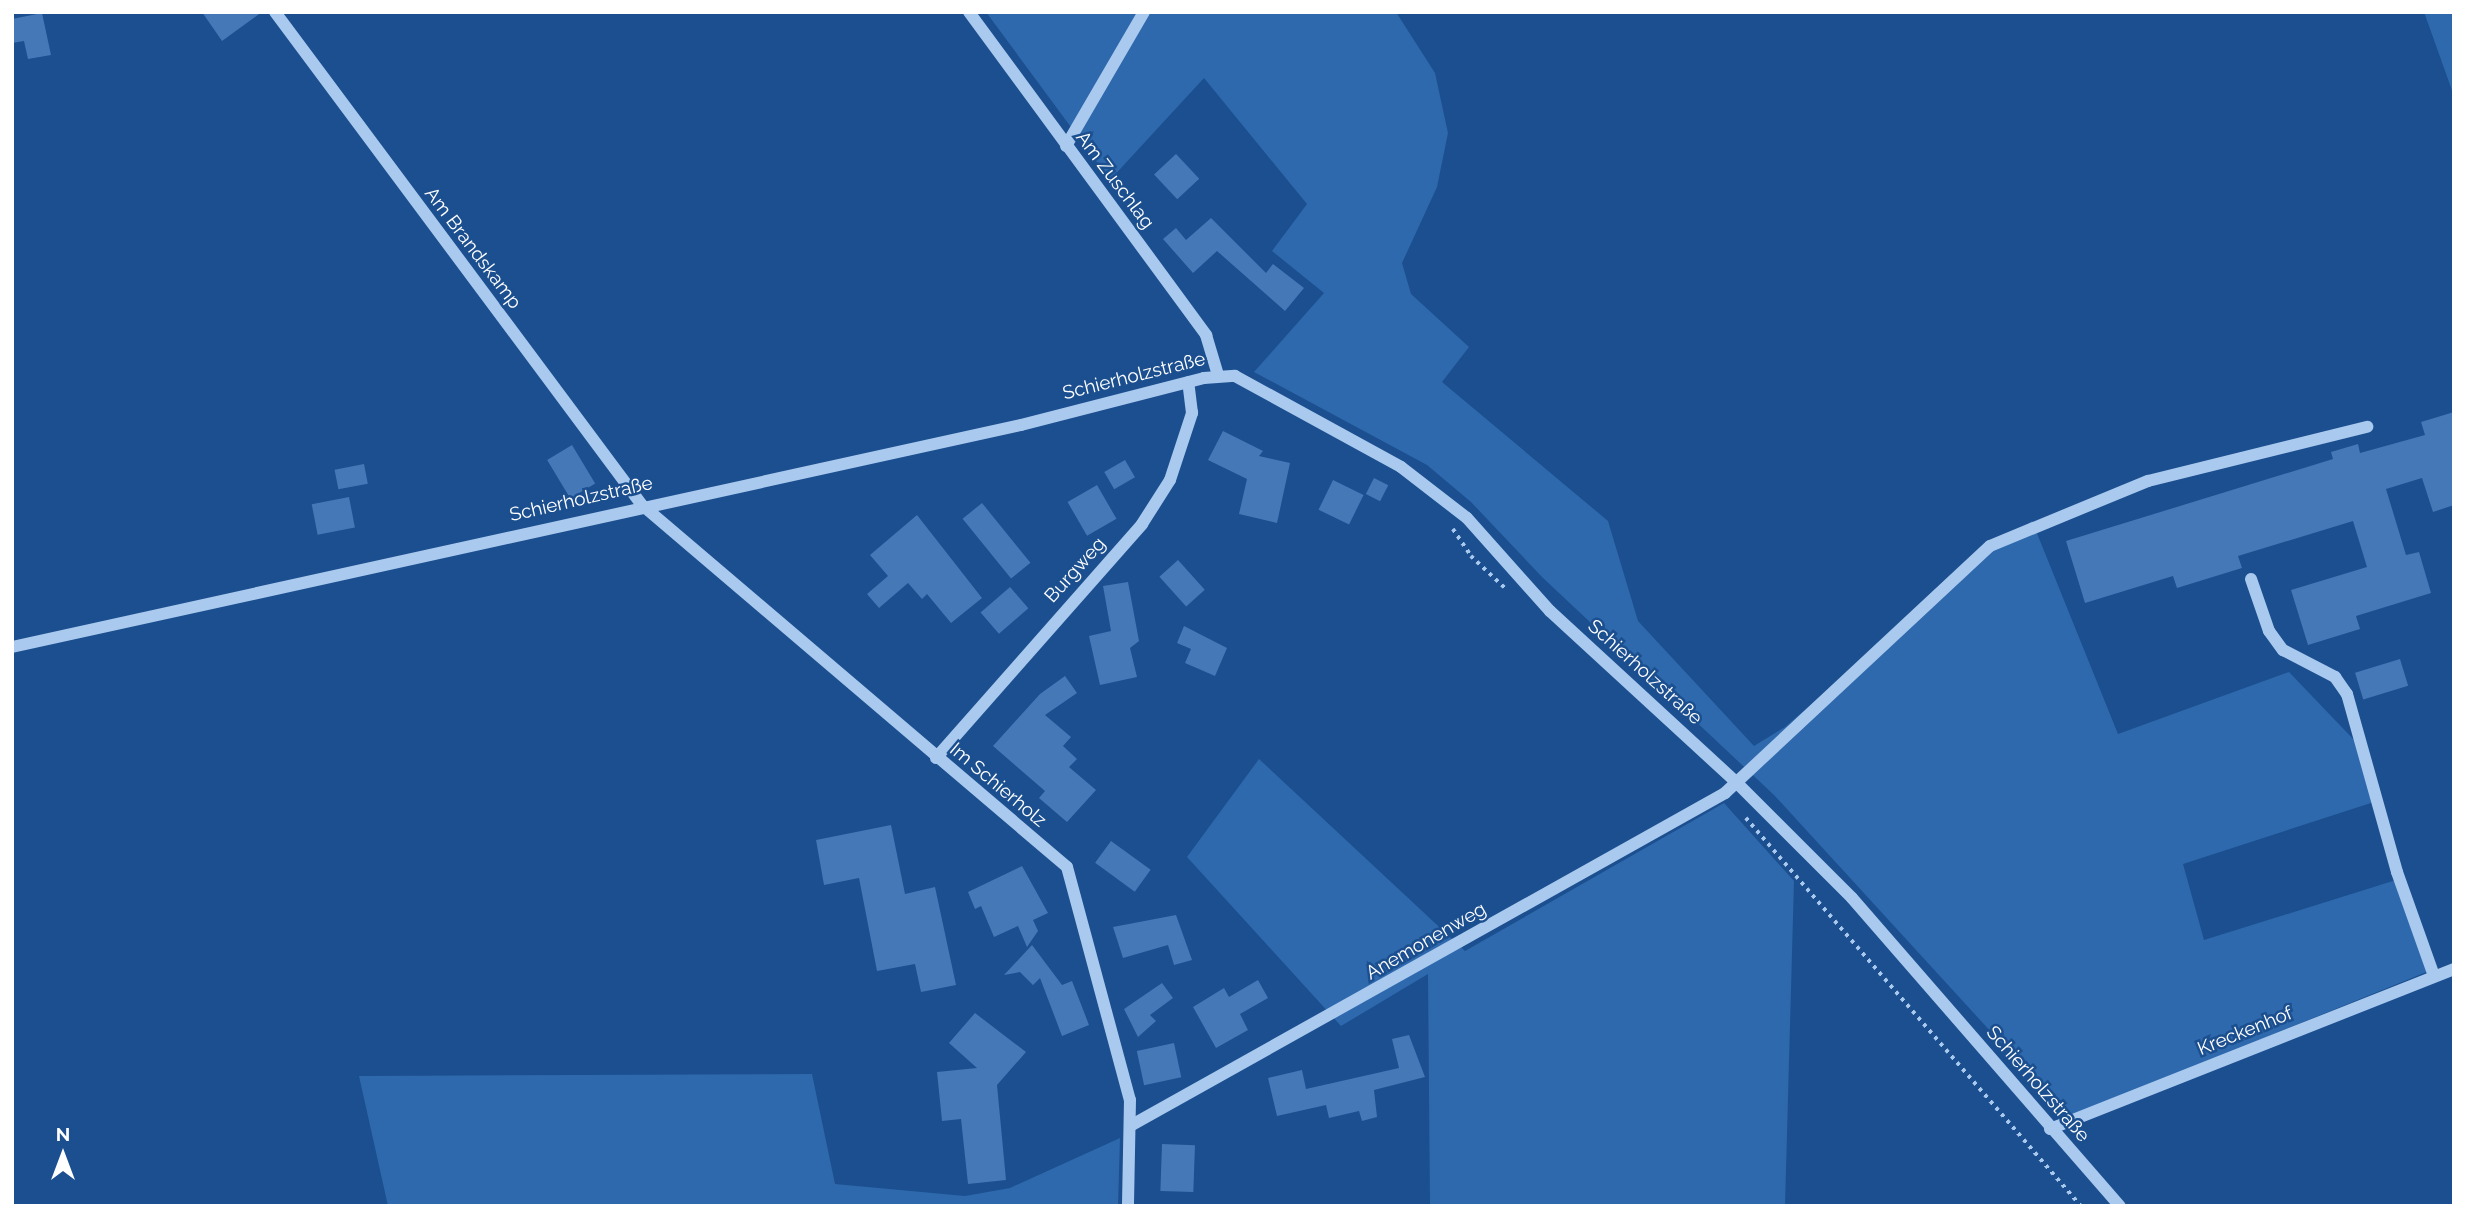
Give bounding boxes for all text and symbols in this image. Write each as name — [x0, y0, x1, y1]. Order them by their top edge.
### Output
street label: Am Zuschlag — [1071, 127, 1159, 233]
street label: Am Brandskamp — [420, 183, 526, 313]
street label: Schierholzstraße — [1060, 347, 1208, 405]
street label: Schierholzstraße — [507, 471, 655, 527]
street label: Burgweg — [1040, 533, 1110, 607]
street label: Schierholzstraße — [1583, 615, 1707, 729]
street label: Im Schierholz — [945, 738, 1051, 832]
street label: Anemonenweg — [1362, 897, 1490, 985]
street label: Kreckenhof — [2194, 1002, 2296, 1060]
street label: Schierholzstraße — [1981, 1021, 2095, 1147]
north arrow — [28, 1120, 98, 1190]
text: N — [56, 1123, 70, 1145]

